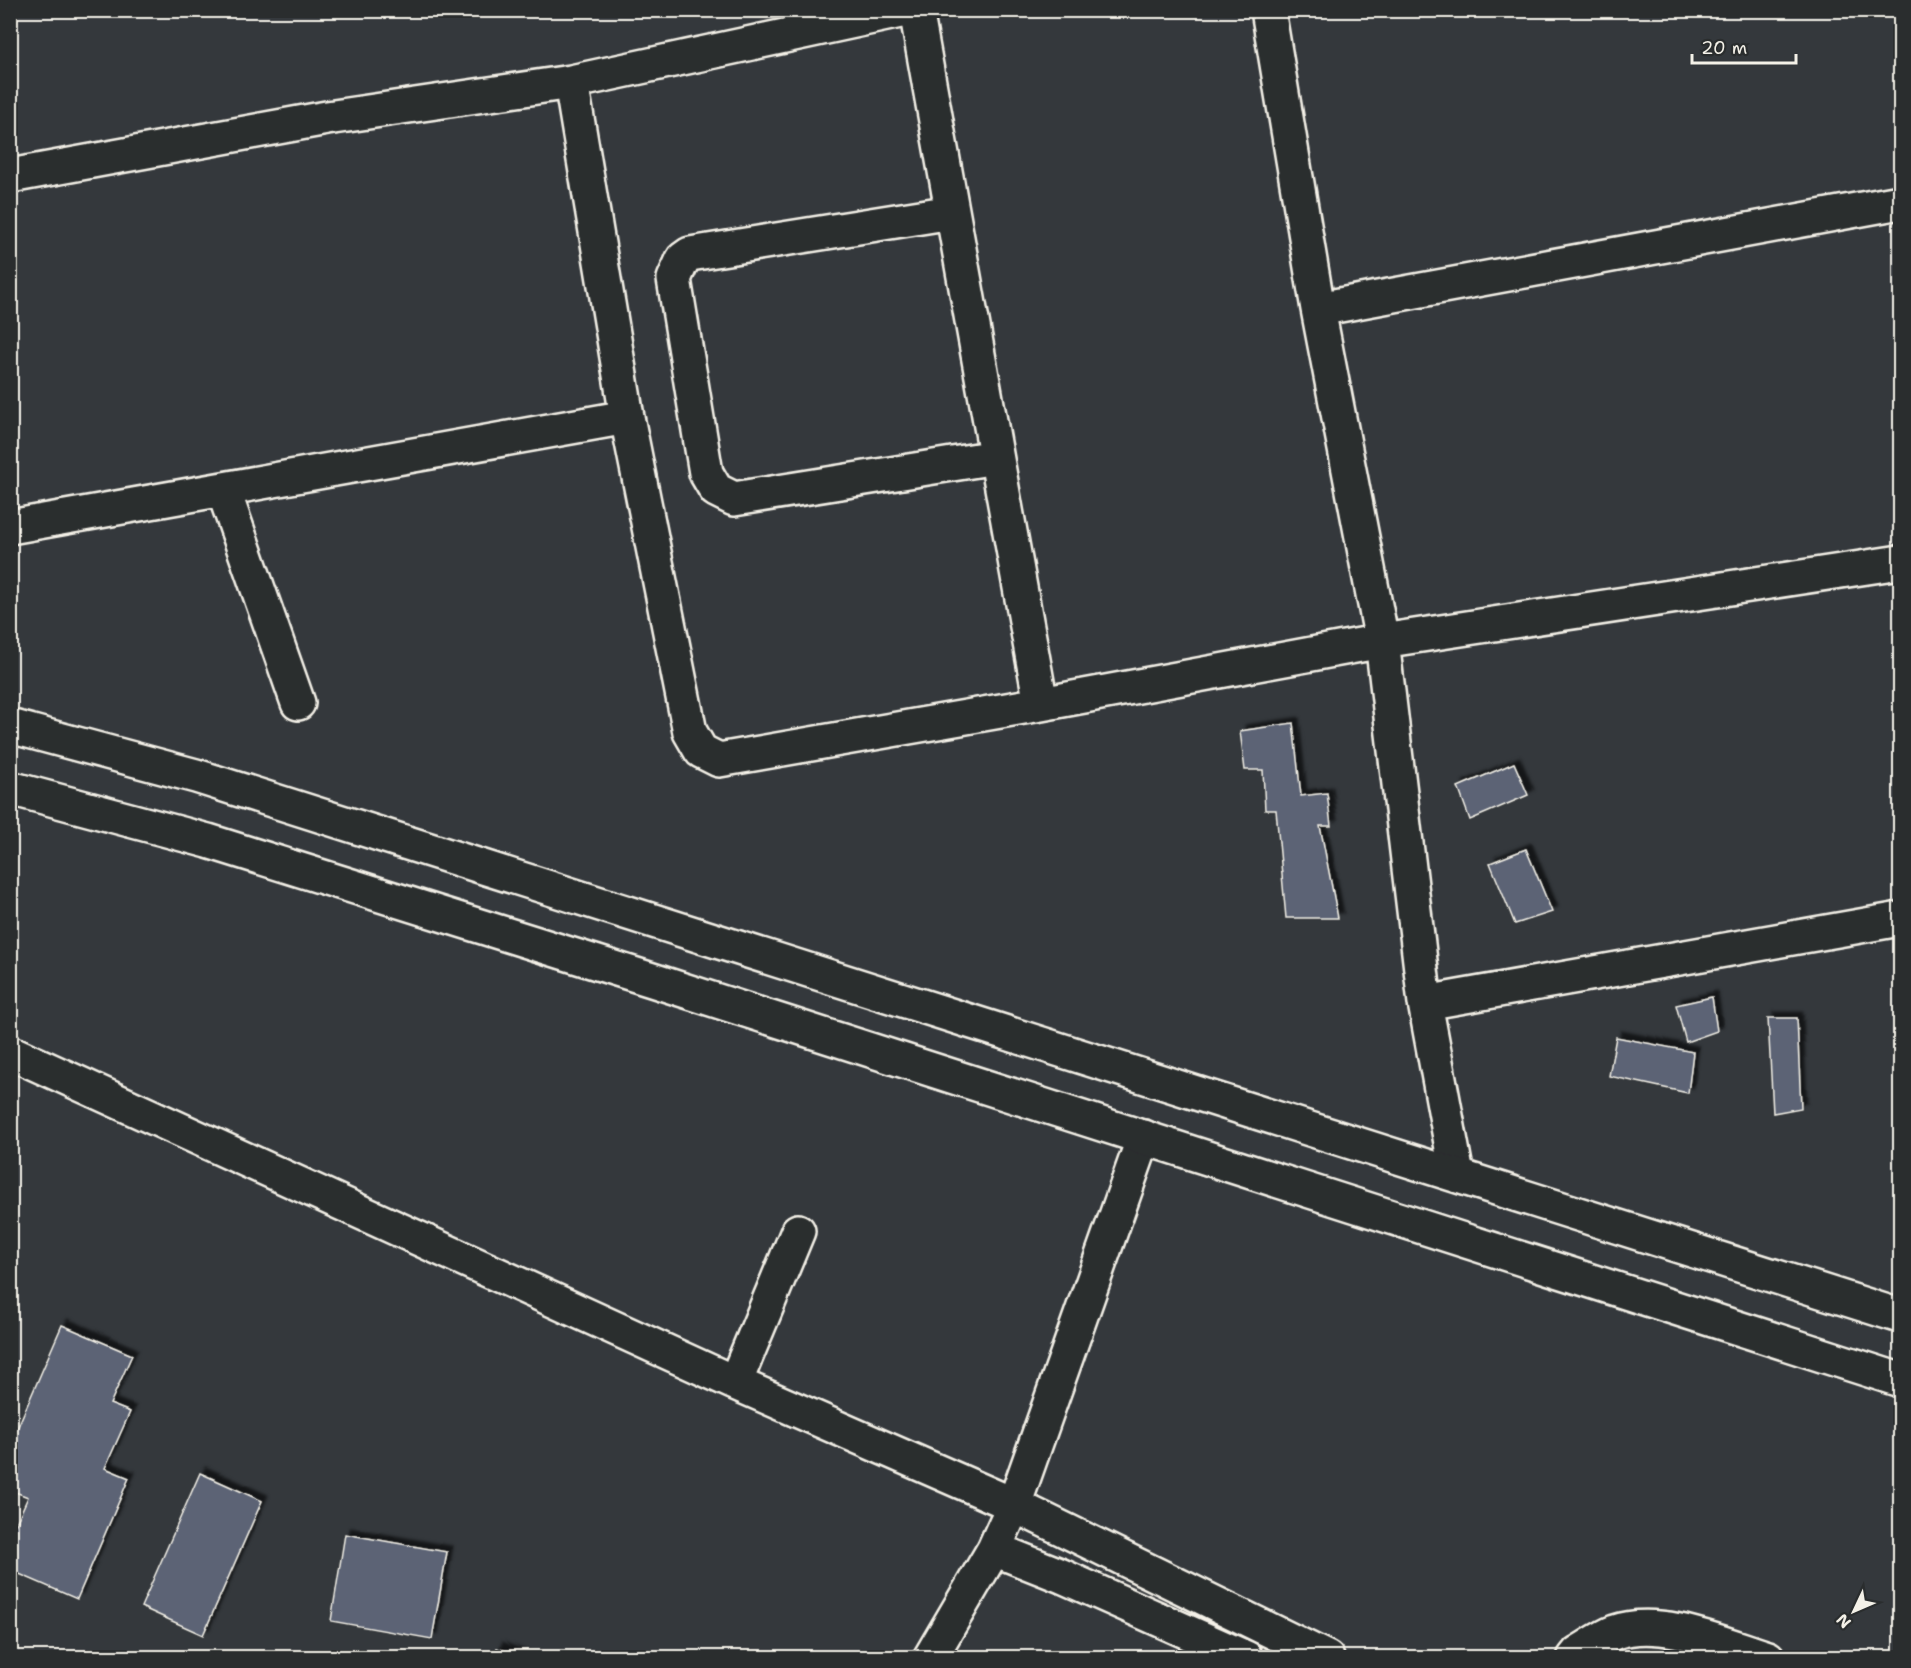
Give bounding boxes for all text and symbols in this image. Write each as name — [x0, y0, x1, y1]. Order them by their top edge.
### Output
scale bar — [1692, 27, 1796, 65]
text: 20 m — [1701, 36, 1747, 60]
north arrow — [1824, 1581, 1884, 1641]
text: N — [1832, 1609, 1856, 1633]

